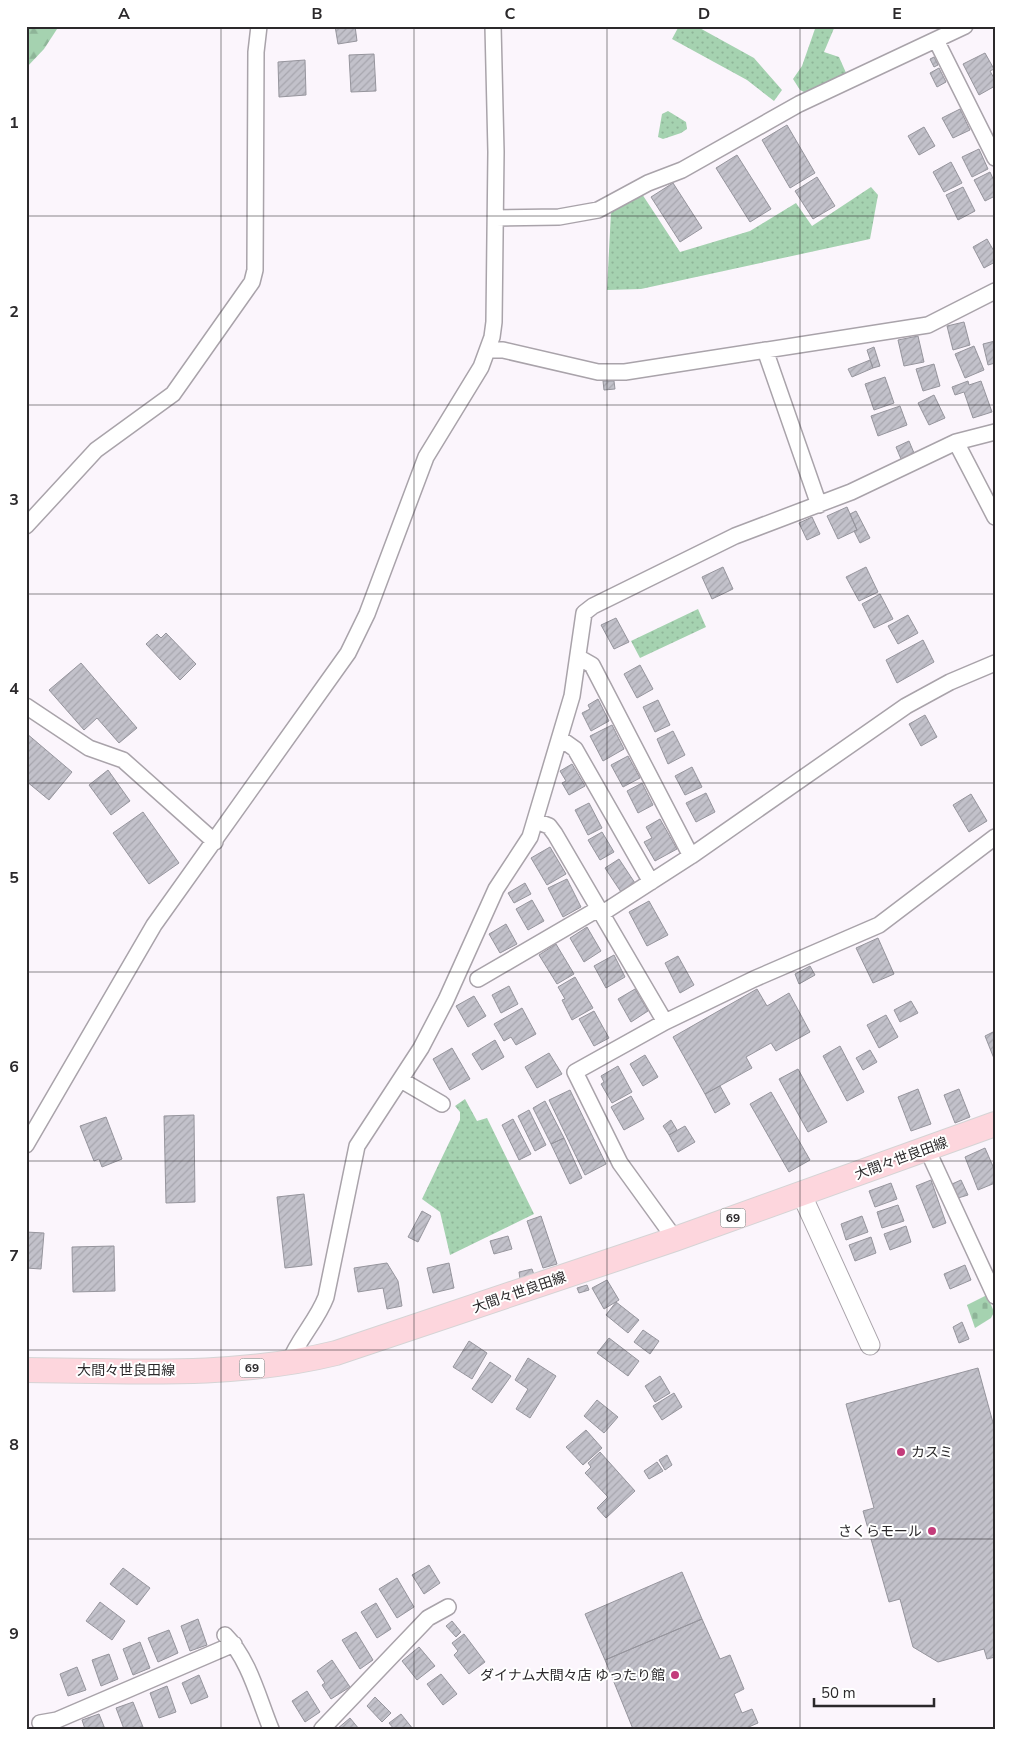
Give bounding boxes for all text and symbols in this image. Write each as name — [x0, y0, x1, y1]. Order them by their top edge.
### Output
text: A — [118, 3, 130, 25]
text: B — [311, 3, 323, 25]
text: C — [505, 3, 516, 25]
text: D — [698, 3, 710, 25]
text: E — [892, 3, 902, 25]
text: 1 — [9, 112, 19, 134]
text: 2 — [9, 301, 19, 323]
text: 3 — [9, 489, 19, 511]
text: 4 — [9, 678, 19, 700]
text: 5 — [9, 867, 19, 889]
text: 6 — [9, 1056, 19, 1078]
street label: 大間々世良田線 — [852, 1133, 950, 1184]
road number: 69 — [720, 1208, 746, 1228]
text: 7 — [9, 1245, 19, 1267]
street label: 大間々世良田線 — [470, 1268, 569, 1317]
road number: 69 — [240, 1359, 264, 1378]
street label: 大間々世良田線 — [77, 1361, 175, 1380]
text: 8 — [9, 1434, 19, 1456]
place label: カスミ — [911, 1443, 953, 1462]
marker: カスミ — [895, 1446, 907, 1458]
place label: さくらモール — [838, 1522, 922, 1541]
marker: さくらモール — [926, 1525, 938, 1537]
text: 9 — [9, 1623, 19, 1645]
place label: ダイナム大間々店 ゆったり館 — [480, 1666, 665, 1685]
marker: ダイナム大間々店 ゆったり館 — [669, 1669, 681, 1681]
scale bar — [814, 1675, 934, 1707]
text: 50 m — [821, 1683, 856, 1703]

